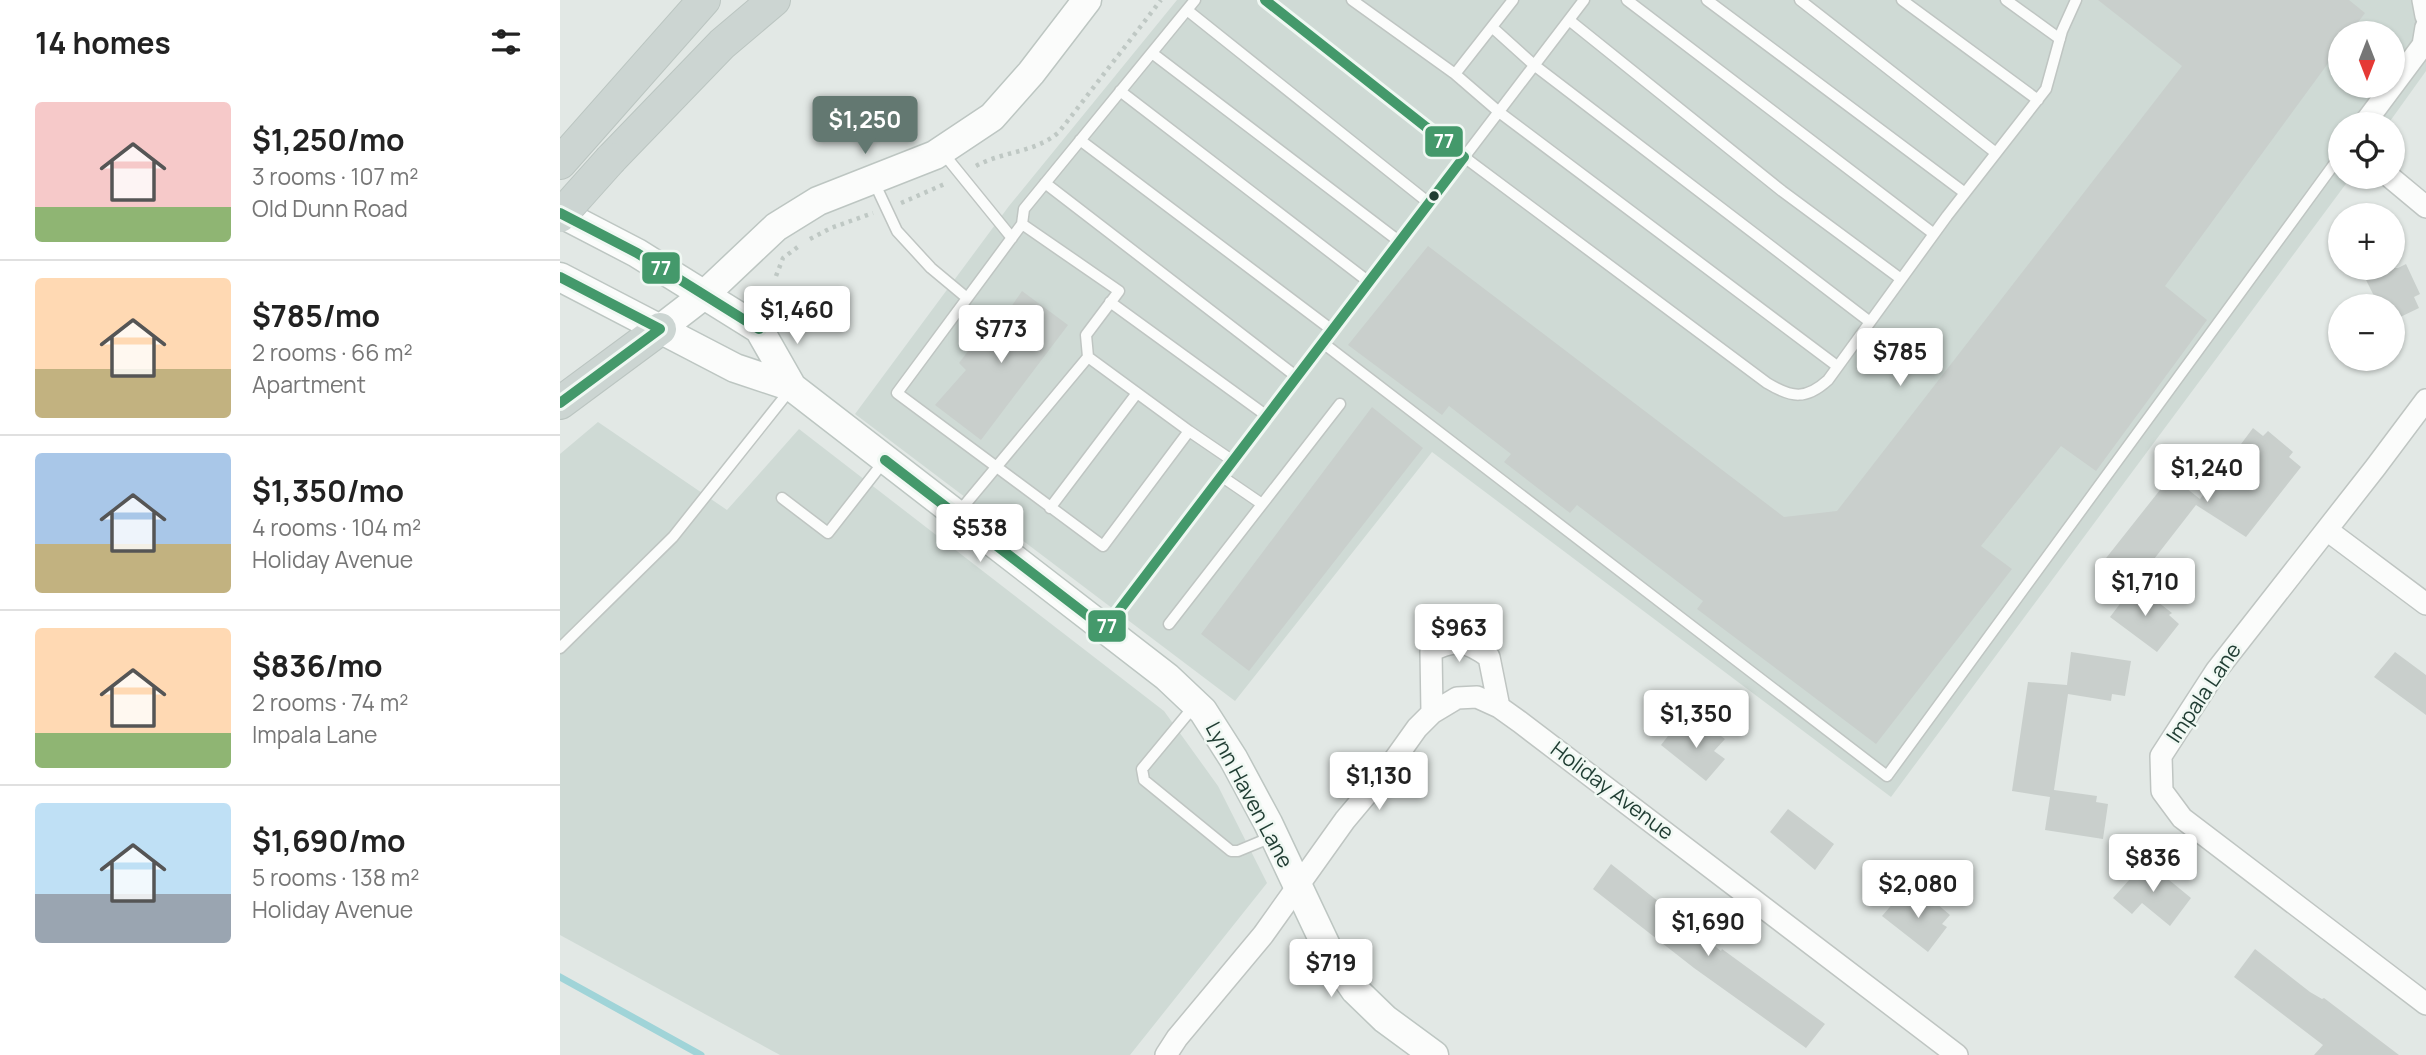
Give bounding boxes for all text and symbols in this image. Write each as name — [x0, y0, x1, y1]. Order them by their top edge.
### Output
north arrow — [2328, 21, 2404, 98]
map controls — [2328, 21, 2405, 371]
text: 14 homes — [35, 22, 171, 63]
icon: filters — [487, 23, 525, 61]
pin: $1,250 — [808, 96, 922, 156]
text: $1,250 — [829, 103, 901, 135]
button: locate — [2328, 112, 2405, 189]
text: $1,250/mo — [252, 119, 404, 160]
line badge: 77 — [1424, 125, 1464, 158]
text: 77 — [1434, 128, 1454, 154]
icon: home — [91, 130, 175, 214]
text: 3 rooms · 107 m² — [252, 160, 418, 192]
unlabelled marker — [1427, 189, 1441, 203]
text: Old Dunn Road — [252, 192, 408, 224]
button: + — [2328, 203, 2405, 280]
line badge: 77 — [641, 251, 681, 285]
text: 77 — [651, 255, 671, 281]
pin: $1,460 — [740, 286, 854, 346]
text: $1,460 — [760, 293, 834, 325]
button: − — [2328, 294, 2405, 371]
text: $785/mo — [252, 295, 380, 336]
icon: home — [91, 306, 175, 390]
pin: $773 — [960, 306, 1042, 365]
text: $773 — [975, 312, 1027, 344]
pin: $785 — [1859, 328, 1941, 388]
text: $785 — [1873, 335, 1927, 367]
text: 2 rooms · 66 m² — [252, 336, 413, 368]
text: Apartment — [252, 368, 366, 400]
pin: $1,240 — [2150, 444, 2264, 504]
text: $1,240 — [2171, 451, 2243, 483]
text: $1,350/mo — [252, 470, 404, 511]
icon: home — [91, 481, 175, 565]
pin: $538 — [939, 504, 1021, 564]
text: 4 rooms · 104 m² — [252, 511, 421, 543]
text: $538 — [952, 511, 1008, 543]
text: Holiday Avenue — [252, 543, 413, 575]
pin: $1,710 — [2088, 558, 2202, 618]
text: $1,710 — [2111, 565, 2179, 597]
pin: $963 — [1418, 604, 1500, 664]
line badge: 77 — [1087, 609, 1127, 643]
text: $963 — [1431, 611, 1487, 643]
text: 77 — [1097, 613, 1117, 639]
street label: Impala Lane — [2160, 637, 2247, 748]
text: $836/mo — [252, 645, 383, 686]
icon: home — [91, 656, 175, 740]
text: 2 rooms · 74 m² — [252, 686, 408, 718]
pin: $1,350 — [1639, 690, 1753, 750]
text: $1,350 — [1660, 697, 1732, 729]
street label: Lynn Haven Lane — [1200, 717, 1300, 872]
text: Impala Lane — [252, 718, 378, 750]
street label: Holiday Avenue — [1545, 735, 1680, 846]
pin: $1,130 — [1322, 752, 1436, 812]
text: $1,130 — [1346, 759, 1412, 791]
text: $1,690/mo — [252, 820, 406, 861]
icon: home — [91, 831, 175, 915]
pin: $836 — [2112, 834, 2194, 894]
text: $836 — [2125, 841, 2181, 873]
pin: $2,080 — [1861, 860, 1975, 920]
text: 5 rooms · 138 m² — [252, 861, 419, 893]
text: $2,080 — [1878, 867, 1958, 899]
text: Holiday Avenue — [252, 893, 413, 925]
pin: $1,690 — [1651, 898, 1765, 958]
text: $1,690 — [1671, 905, 1745, 937]
pin: $719 — [1290, 940, 1372, 999]
text: $719 — [1305, 946, 1357, 978]

